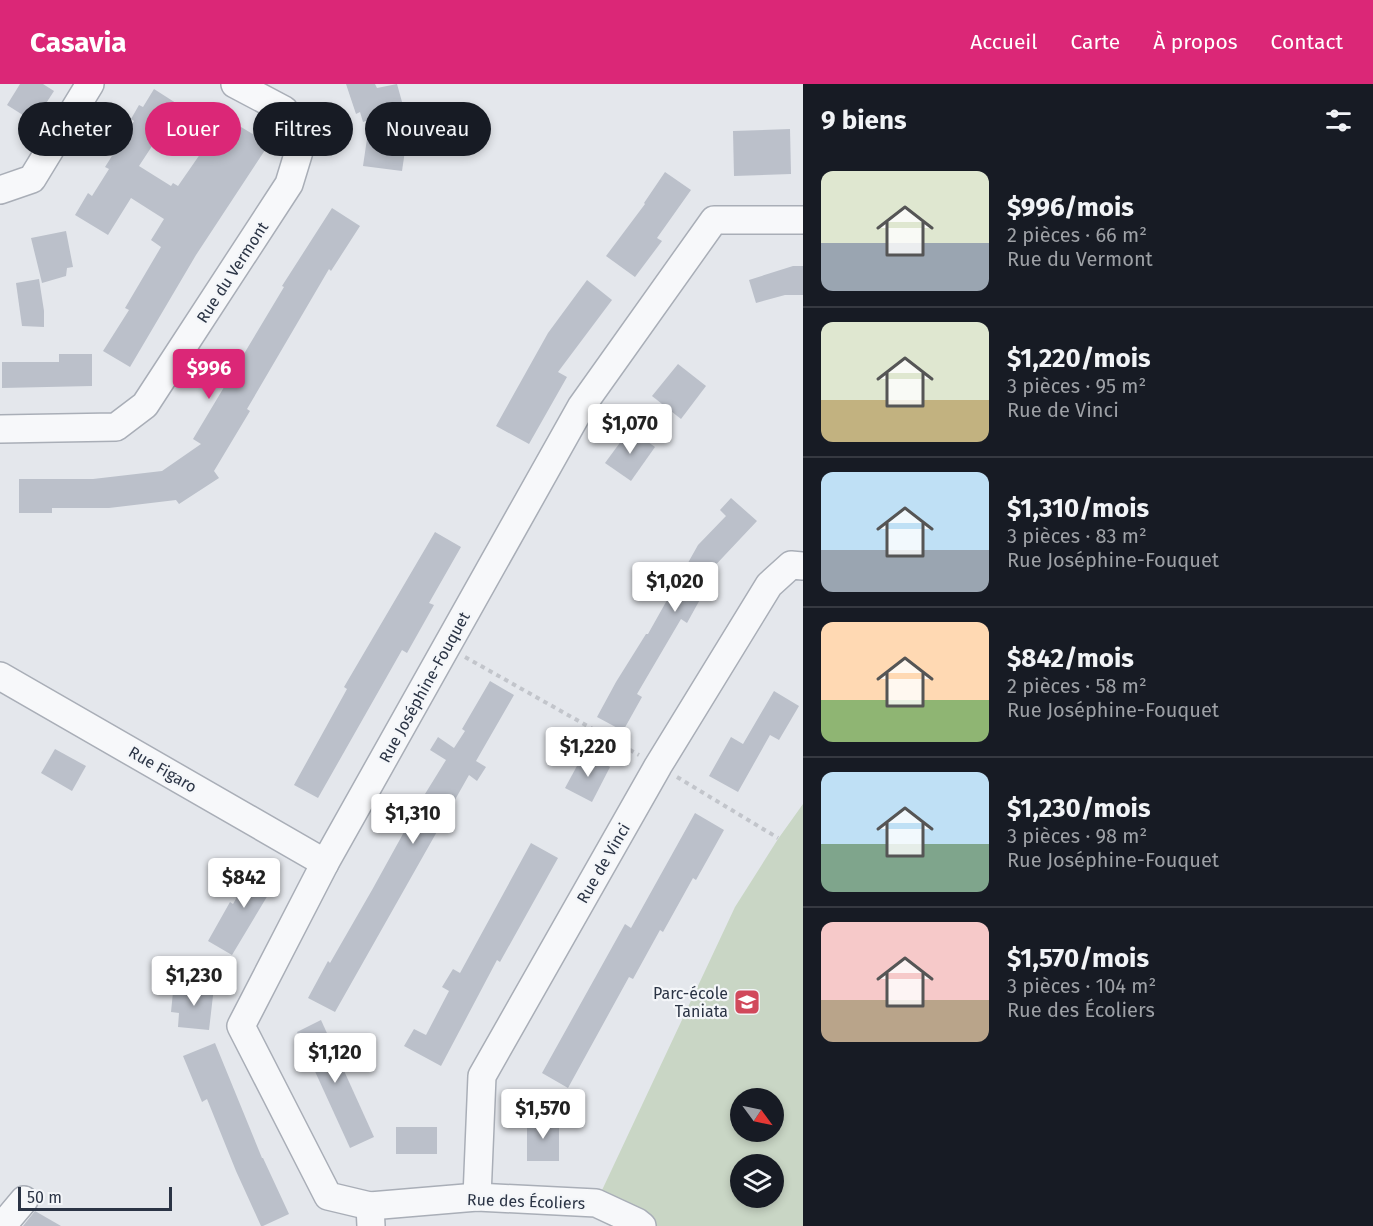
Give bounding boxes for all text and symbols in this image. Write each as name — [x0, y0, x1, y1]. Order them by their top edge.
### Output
text: Casavia — [30, 26, 127, 59]
text: Accueil — [970, 29, 1037, 55]
text: Carte — [1070, 29, 1120, 55]
text: À propos — [1153, 29, 1238, 55]
text: Contact — [1271, 29, 1343, 55]
chip: Acheter — [18, 102, 133, 156]
chip: Louer — [145, 102, 241, 156]
chip: Filtres — [253, 102, 353, 156]
chip: Nouveau — [365, 102, 491, 156]
icon: filters — [1322, 104, 1355, 137]
text: 9 biens — [821, 105, 907, 136]
text: $996/mois — [1007, 192, 1134, 223]
icon: home — [869, 195, 941, 267]
street label: Rue du Vermont — [193, 218, 272, 326]
text: 2 pièces · 66 m² — [1007, 223, 1147, 247]
text: Rue du Vermont — [1007, 247, 1153, 271]
text: $1,220/mois — [1007, 343, 1151, 374]
icon: home — [869, 346, 941, 418]
pin: $996 — [173, 349, 245, 400]
text: $996 — [187, 356, 231, 380]
text: 3 pièces · 95 m² — [1007, 374, 1146, 398]
text: Rue de Vinci — [1007, 398, 1119, 422]
pin: $1,070 — [581, 404, 679, 455]
text: $1,070 — [602, 411, 658, 435]
text: $1,310/mois — [1007, 493, 1149, 524]
icon: home — [869, 496, 941, 568]
text: 3 pièces · 83 m² — [1007, 524, 1147, 548]
text: Rue Joséphine-Fouquet — [1007, 548, 1219, 572]
pin: $1,020 — [626, 562, 724, 613]
text: $1,020 — [646, 569, 704, 593]
street label: Rue Joséphine-Fouquet — [375, 608, 474, 766]
text: $842/mois — [1007, 643, 1134, 674]
icon: home — [869, 646, 941, 718]
text: 2 pièces · 58 m² — [1007, 674, 1147, 698]
text: Rue Joséphine-Fouquet — [1007, 698, 1219, 722]
pin: $1,220 — [539, 727, 637, 778]
text: $1,220 — [560, 734, 616, 758]
street label: Rue Figaro — [125, 742, 200, 797]
text: $1,230/mois — [1007, 793, 1150, 824]
pin: $1,310 — [364, 794, 462, 845]
icon: home — [869, 796, 941, 868]
text: $1,310 — [385, 801, 441, 825]
street label: Rue de Vinci — [573, 820, 634, 907]
text: 3 pièces · 98 m² — [1007, 824, 1147, 848]
text: Rue Joséphine-Fouquet — [1007, 848, 1219, 872]
pin: $842 — [208, 858, 280, 909]
text: $842 — [222, 865, 266, 889]
text: $1,570/mois — [1007, 943, 1149, 974]
icon: home — [869, 946, 941, 1018]
pin: $1,230 — [145, 956, 243, 1007]
text: $1,230 — [166, 963, 222, 987]
text: 3 pièces · 104 m² — [1007, 974, 1156, 998]
place label: Parc-école Taniata — [653, 984, 728, 1021]
school or university icon: Parc-école Taniata — [732, 987, 762, 1017]
text: Rue des Écoliers — [1007, 998, 1155, 1022]
pin: $1,120 — [286, 1033, 384, 1084]
text: $1,120 — [308, 1040, 362, 1064]
north arrow — [730, 1088, 784, 1142]
map controls — [730, 1088, 784, 1208]
pin: $1,570 — [494, 1089, 592, 1140]
text: $1,570 — [515, 1096, 571, 1120]
button: layers — [730, 1154, 784, 1208]
scale bar — [18, 1184, 172, 1212]
text: 50 m — [27, 1188, 62, 1207]
street label: Rue des Écoliers — [467, 1189, 585, 1213]

